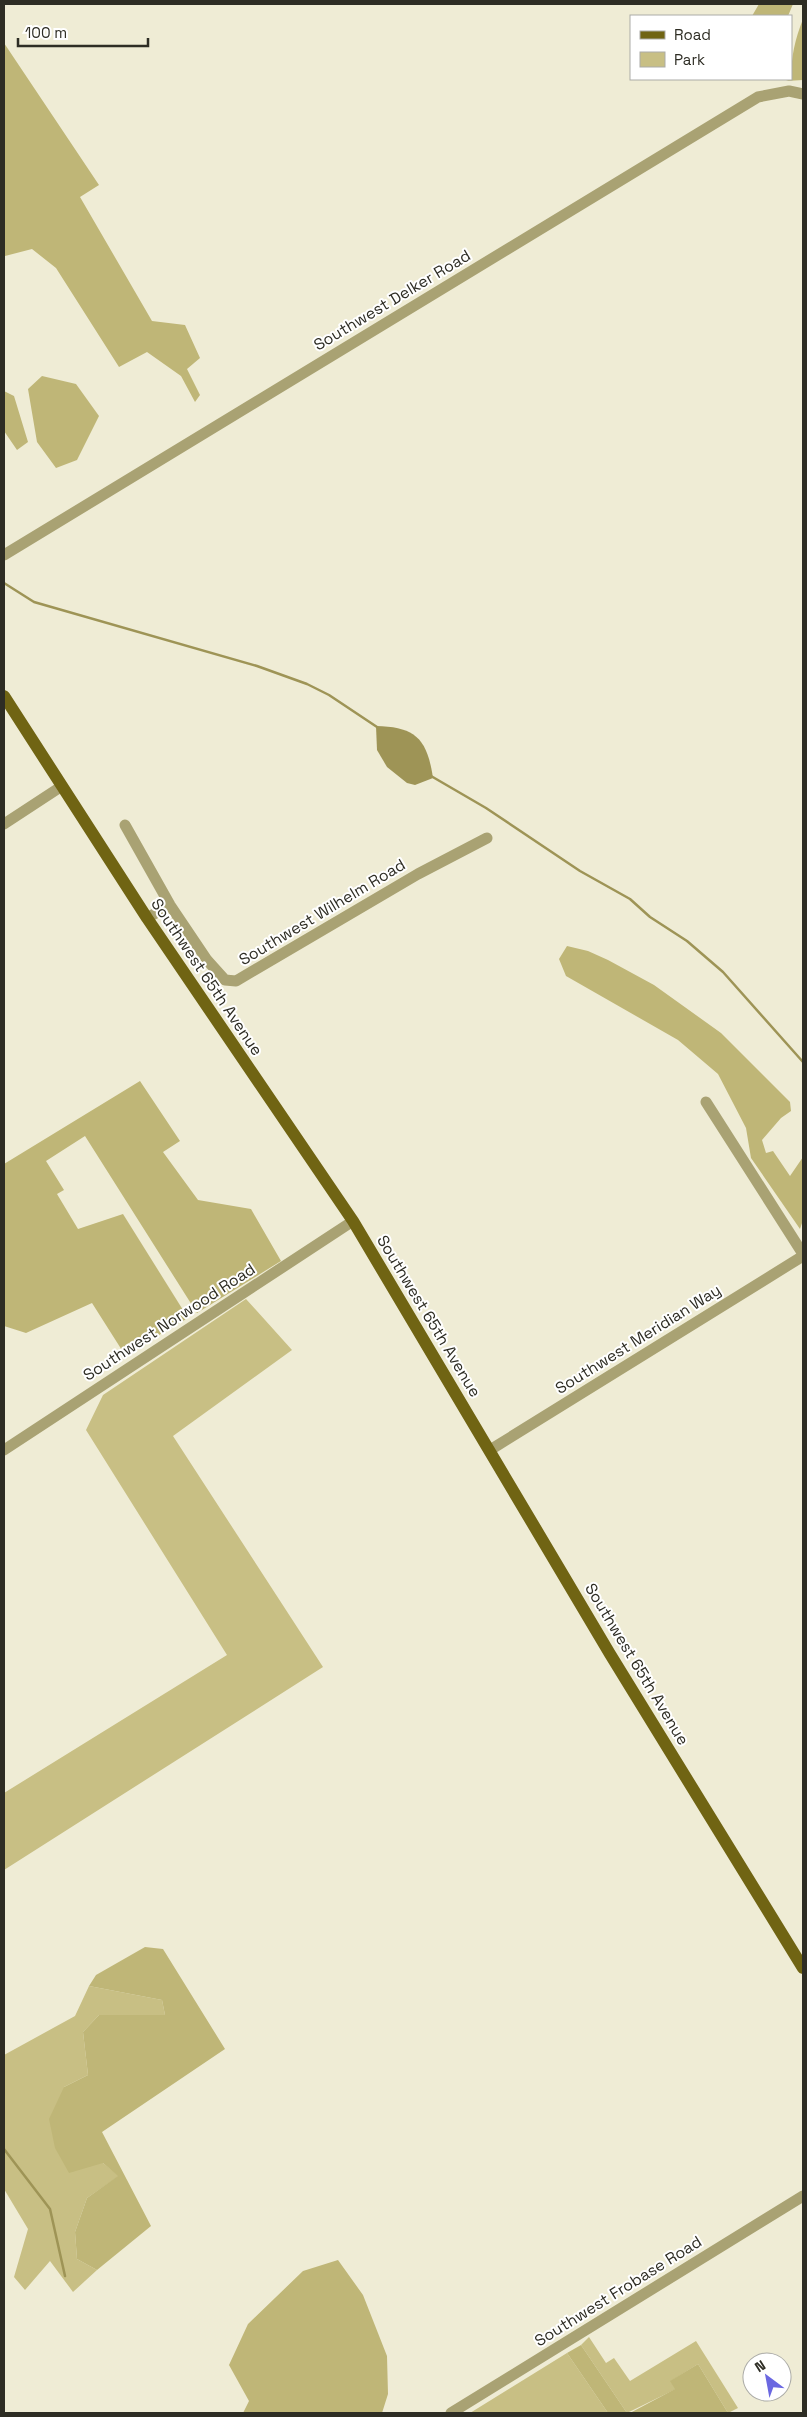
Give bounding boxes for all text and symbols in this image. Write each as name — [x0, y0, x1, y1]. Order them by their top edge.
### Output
scale bar — [18, 15, 148, 47]
legend — [630, 15, 792, 80]
text: 100 m — [25, 23, 67, 42]
text: Road — [674, 25, 711, 44]
text: Park — [674, 50, 705, 69]
street label: Southwest Delker Road — [310, 245, 474, 355]
street label: Southwest Wilhelm Road — [235, 854, 409, 970]
street label: Southwest 65th Avenue — [146, 894, 268, 1060]
street label: Southwest 65th Avenue — [372, 1231, 486, 1401]
street label: Southwest Norwood Road — [79, 1258, 259, 1386]
street label: Southwest Meridian Way — [551, 1279, 725, 1399]
street label: Southwest 65th Avenue — [580, 1579, 694, 1749]
street label: Southwest Frobase Road — [530, 2231, 706, 2351]
north arrow — [742, 2352, 792, 2402]
text: N — [751, 2356, 769, 2376]

